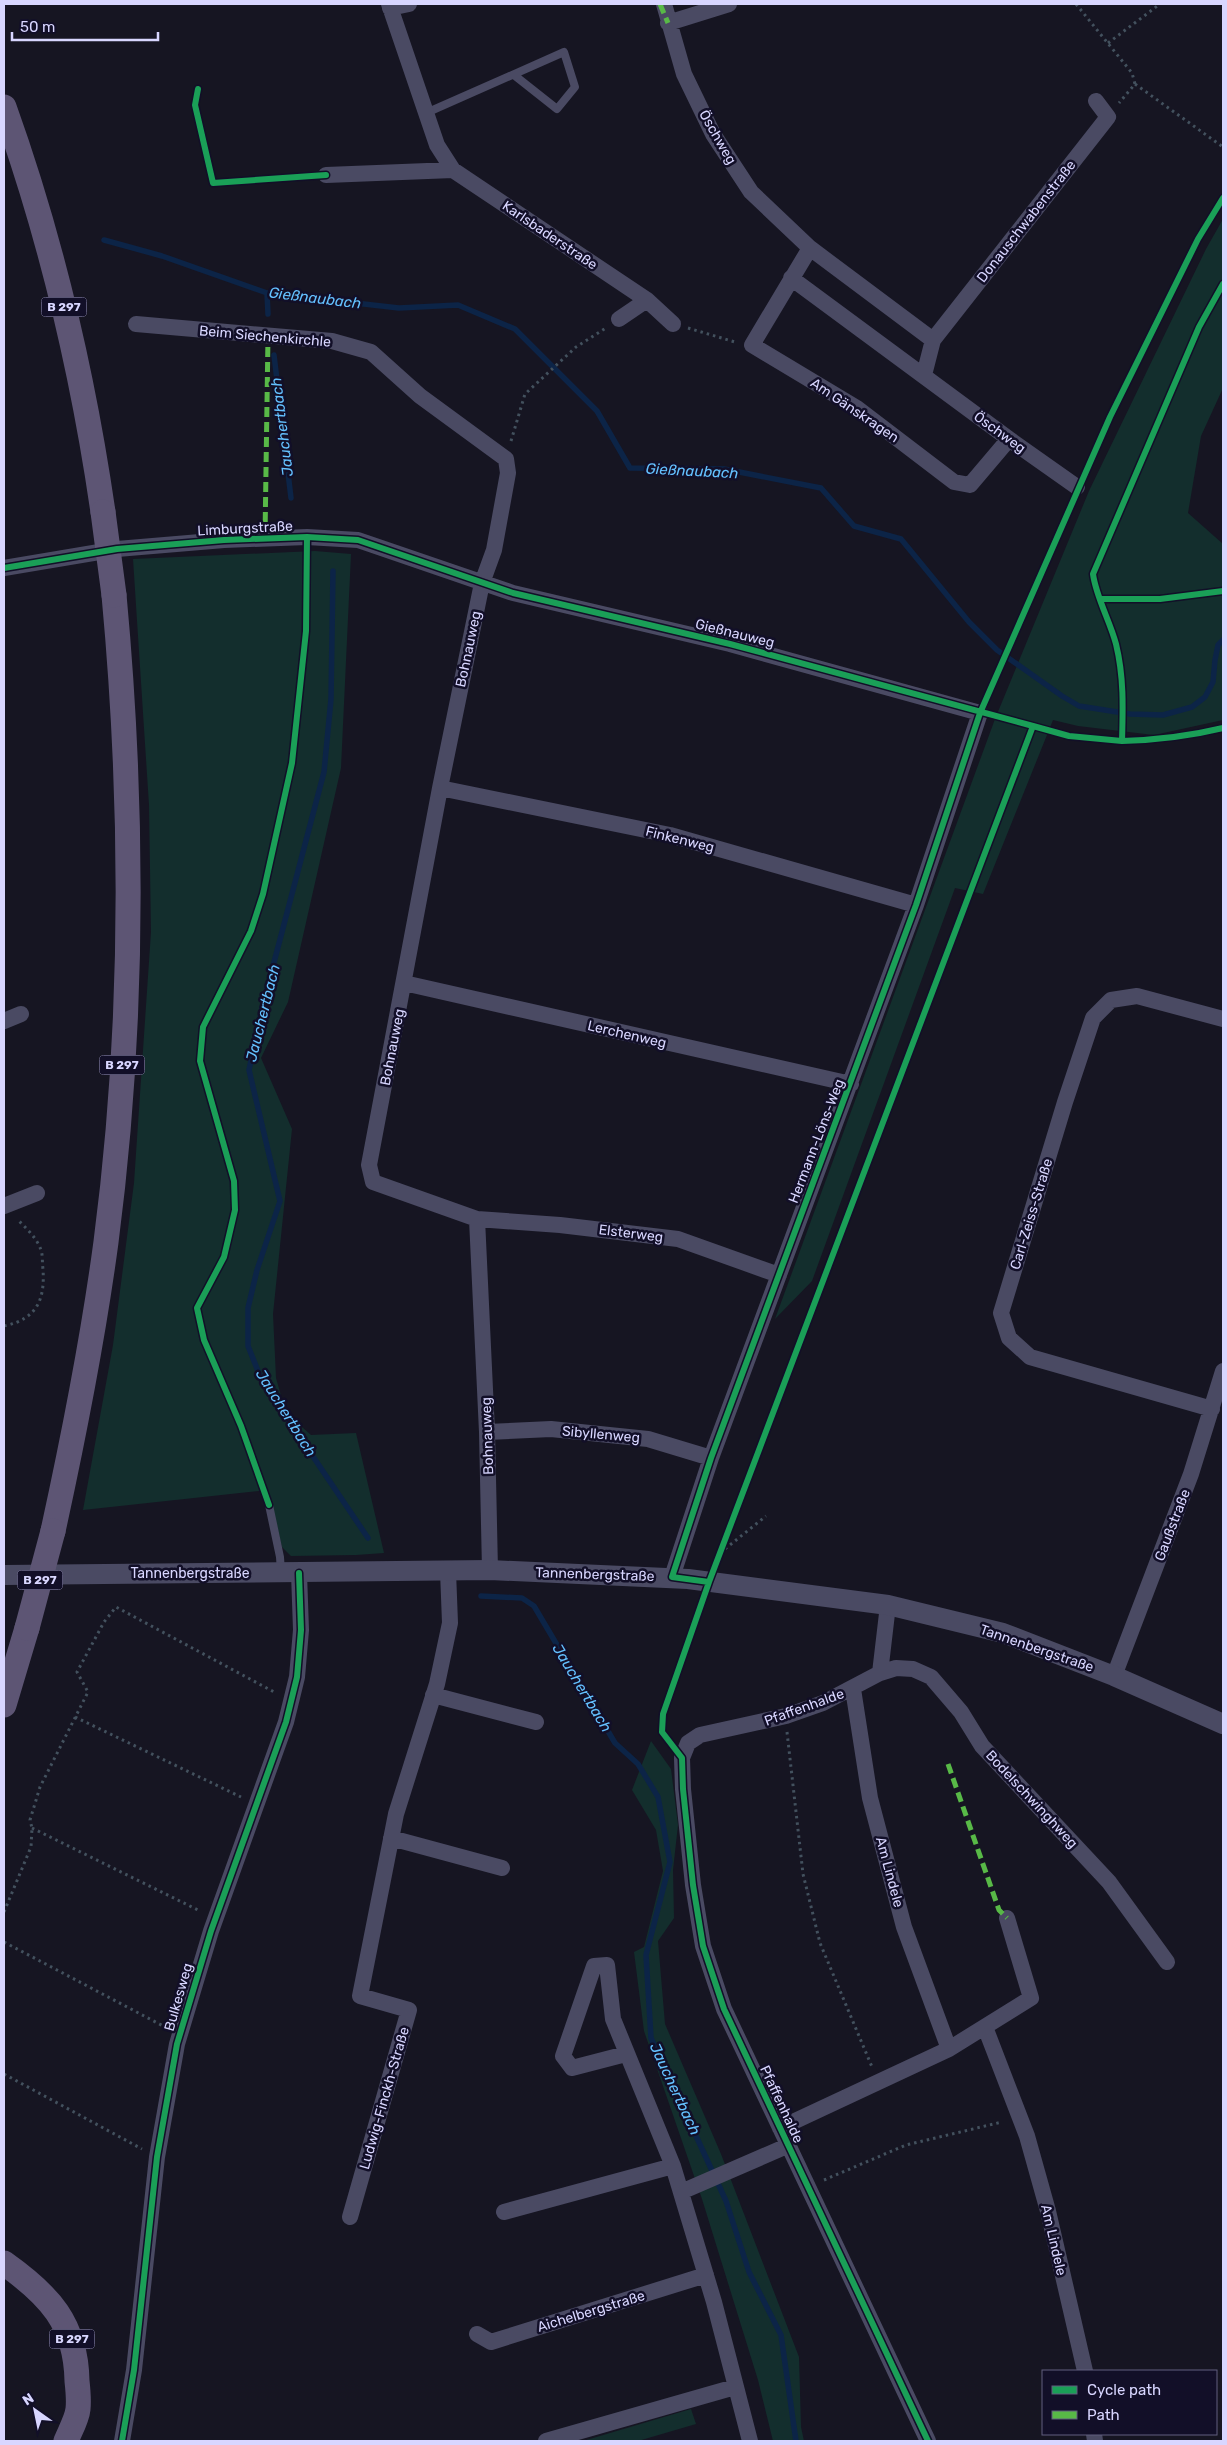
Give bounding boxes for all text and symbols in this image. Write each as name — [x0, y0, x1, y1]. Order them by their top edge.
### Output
scale bar — [12, 10, 159, 42]
text: 50 m — [20, 18, 55, 36]
street label: Öschweg — [695, 107, 740, 167]
street label: Donauschwabenstraße — [973, 157, 1080, 286]
street label: Karlsbaderstraße — [499, 197, 601, 274]
water label: Gießnaubach — [268, 283, 362, 313]
road number: B 297 — [42, 298, 86, 316]
street label: Beim Siechenkirchle — [198, 322, 332, 351]
street label: Am Gänskragen — [807, 375, 902, 446]
water label: Jauchertbach — [267, 376, 297, 478]
street label: Öschweg — [970, 408, 1029, 457]
water label: Gießnaubach — [645, 460, 739, 482]
street label: Limburgstraße — [197, 518, 293, 539]
street label: Bohnauweg — [452, 609, 485, 689]
street label: Gießnauweg — [694, 615, 776, 652]
street label: Finkenweg — [644, 823, 716, 856]
water label: Jauchertbach — [242, 962, 284, 1064]
street label: Bohnauweg — [377, 1007, 408, 1087]
street label: Lerchenweg — [586, 1017, 668, 1052]
road number: B 297 — [100, 1056, 144, 1074]
street label: Hermann-Löns-Weg — [785, 1077, 848, 1206]
street label: Carl-Zeiss-Straße — [1006, 1156, 1057, 1272]
street label: Elsterweg — [598, 1221, 664, 1246]
water label: Jauchertbach — [252, 1366, 320, 1460]
street label: Bohnauweg — [478, 1397, 497, 1475]
street label: Sibyllenweg — [561, 1423, 641, 1446]
street label: Gaußstraße — [1151, 1487, 1194, 1563]
street label: Tannenbergstraße — [535, 1564, 655, 1585]
street label: Tannenbergstraße — [130, 1565, 250, 1582]
road number: B 297 — [18, 1570, 62, 1590]
street label: Tannenbergstraße — [978, 1621, 1096, 1676]
water label: Jauchertbach — [549, 1641, 615, 1735]
street label: Pfaffenhalde — [762, 1685, 847, 1730]
street label: Bodelschwinghweg — [982, 1747, 1081, 1852]
street label: Am Lindele — [872, 1835, 907, 1909]
street label: Bulkesweg — [161, 1961, 196, 2033]
street label: Ludwig-Finckh-Straße — [356, 2025, 413, 2171]
water label: Jauchertbach — [646, 2040, 704, 2138]
street label: Pfaffenhalde — [756, 2063, 807, 2146]
street label: Am Lindele — [1037, 2203, 1070, 2277]
street label: Aichelbergstraße — [535, 2287, 647, 2336]
road number: B 297 — [50, 2330, 94, 2348]
legend — [1042, 2370, 1217, 2435]
text: Cycle path — [1087, 2381, 1161, 2399]
north arrow — [10, 2385, 60, 2435]
text: N — [19, 2390, 37, 2409]
text: Path — [1087, 2406, 1120, 2424]

